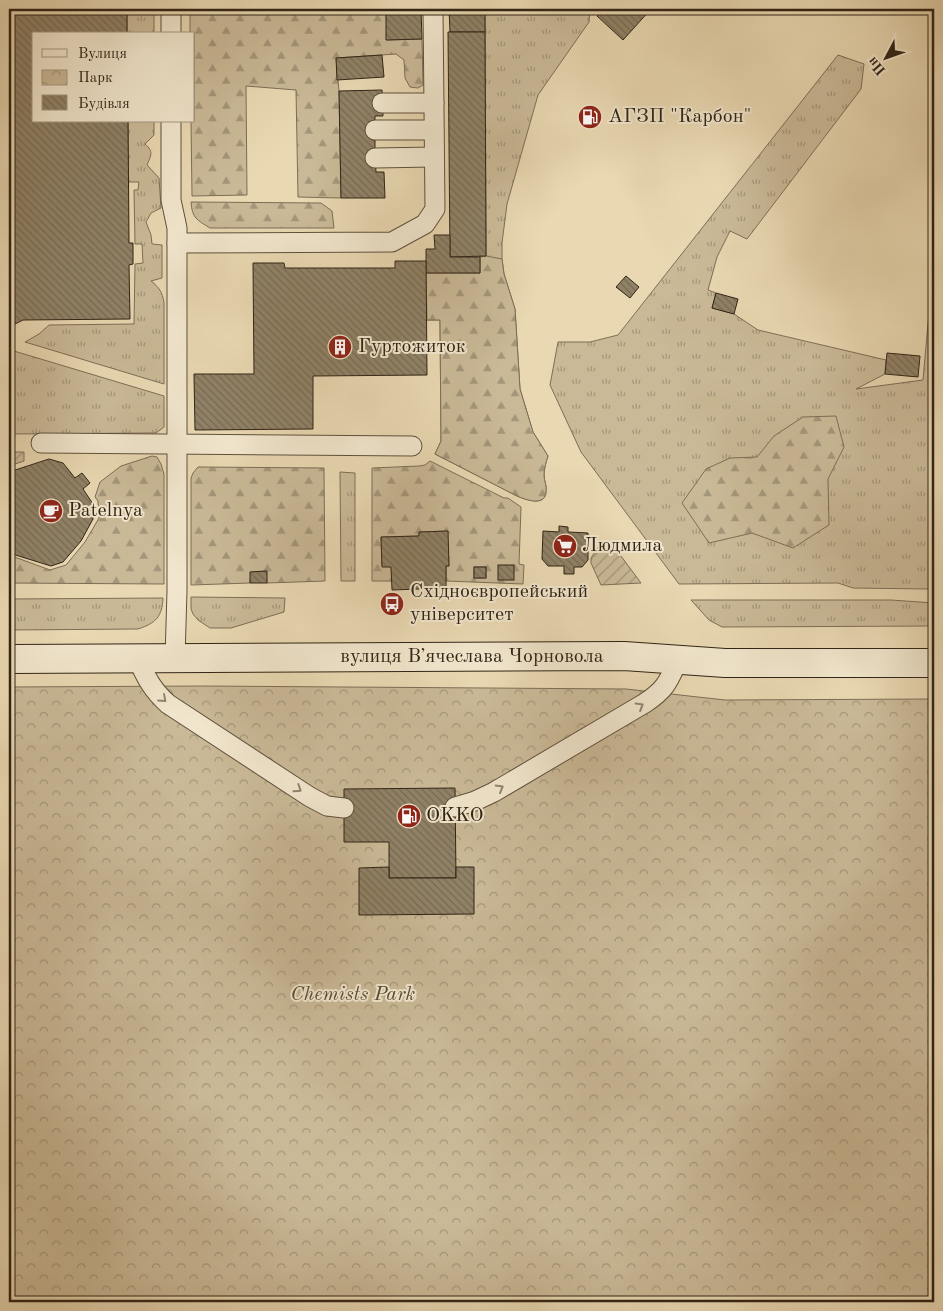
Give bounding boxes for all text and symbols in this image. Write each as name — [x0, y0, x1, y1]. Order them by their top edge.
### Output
legend — [32, 32, 195, 122]
north arrow — [860, 32, 910, 82]
text: Вулиця — [78, 47, 127, 62]
text: Пн — [865, 54, 889, 78]
text: Парк — [78, 71, 113, 86]
text: Будівля — [78, 97, 130, 112]
fuel station icon: АГЗП "Карбон" — [577, 104, 603, 130]
place label: АГЗП "Карбон" — [608, 107, 751, 127]
building icon: Гуртожиток — [327, 334, 353, 360]
place label: Гуртожиток — [358, 337, 466, 357]
cafe icon: Patelnya — [38, 498, 64, 524]
place label: Patelnya — [68, 501, 143, 521]
supermarket icon: Людмила — [552, 533, 578, 559]
place label: Людмила — [582, 536, 662, 556]
place label: Східноєвропейський університет — [410, 582, 588, 625]
bus stop icon: Східноєвропейський університет — [379, 591, 405, 617]
street label: вулиця Вʼячеслава Чорновола — [340, 647, 604, 667]
one-way arrow — [157, 693, 166, 702]
one-way arrow — [635, 702, 644, 712]
one-way arrow — [292, 783, 302, 792]
one-way arrow — [494, 785, 503, 795]
fuel station icon: OKKO — [396, 803, 422, 829]
place label: OKKO — [426, 806, 483, 826]
park label: Chemists Park — [291, 985, 416, 1005]

